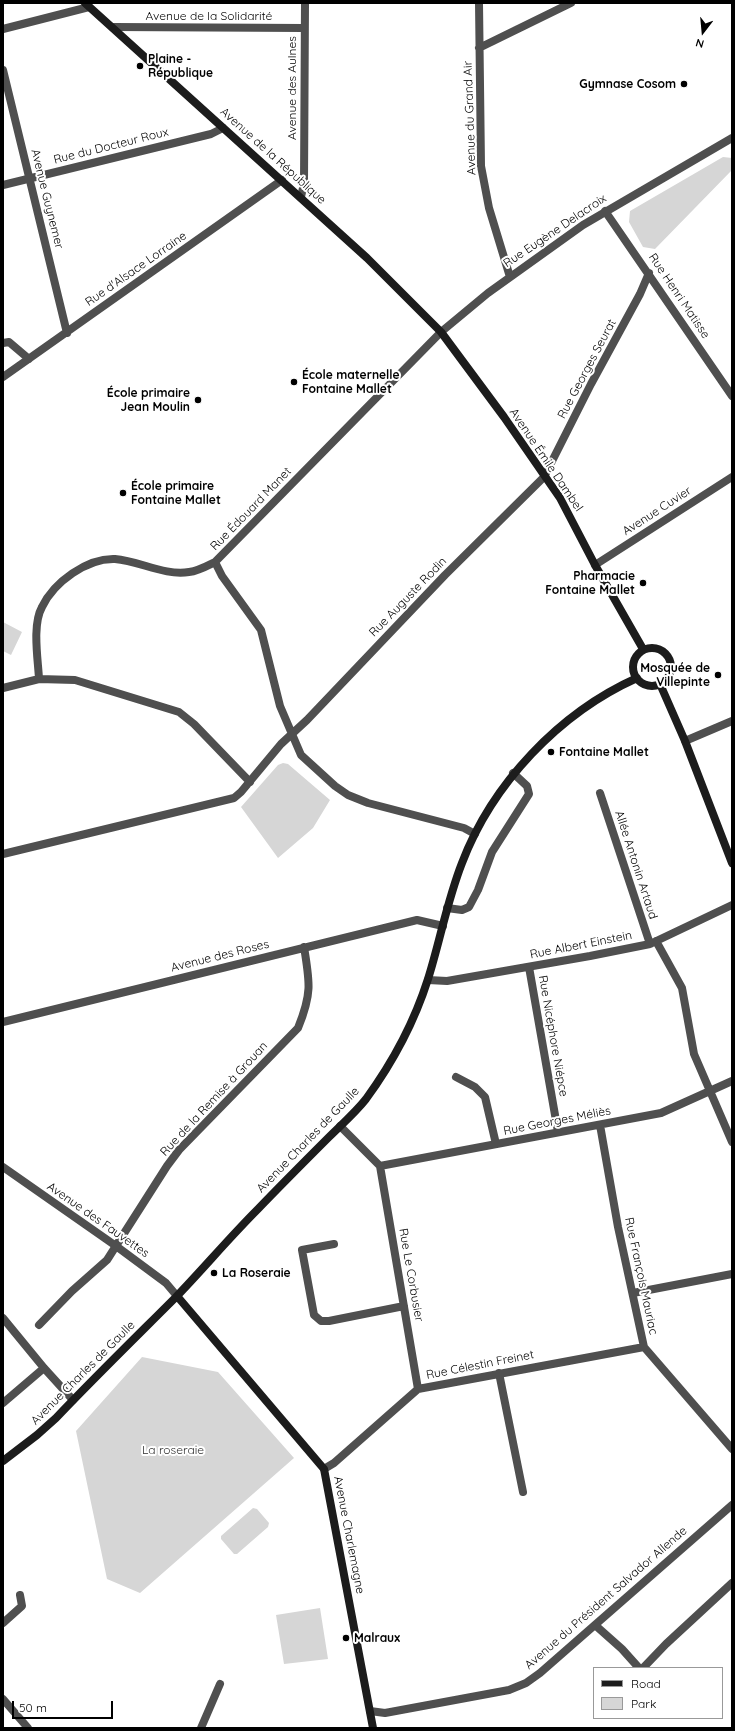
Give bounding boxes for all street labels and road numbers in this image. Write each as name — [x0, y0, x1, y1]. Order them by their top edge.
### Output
street label: Avenue de la Solidarité — [146, 9, 272, 23]
street label: Avenue des Aulnes — [285, 36, 299, 140]
street label: Avenue du Grand Air — [461, 61, 479, 175]
street label: Avenue de la République — [217, 105, 329, 207]
street label: Rue du Docteur Roux — [52, 125, 170, 167]
street label: Avenue Guynemer — [28, 148, 66, 250]
street label: Rue Eugène Delacroix — [501, 191, 609, 271]
street label: Rue d'Alsace Lorraine — [83, 229, 189, 309]
street label: Rue Henri Matisse — [645, 251, 713, 341]
street label: Rue Georges Seurat — [555, 317, 619, 421]
street label: Avenue Émile Dambel — [506, 406, 586, 514]
street label: Rue Édouard Manet — [208, 464, 294, 554]
street label: Avenue Cuvier — [620, 483, 694, 539]
street label: Rue Auguste Rodin — [366, 554, 450, 640]
street label: Allée Antonin Artaud — [612, 809, 660, 921]
street label: Rue Albert Einstein — [529, 928, 633, 962]
street label: Avenue des Roses — [169, 937, 271, 975]
street label: Rue Nicéphore Niépce — [535, 974, 571, 1098]
street label: Rue de la Remise à Grouan — [157, 1039, 271, 1159]
street label: Avenue Charles de Gaulle — [254, 1084, 362, 1196]
street label: Rue Georges Méliès — [502, 1104, 612, 1138]
street label: Avenue des Fauvettes — [44, 1179, 152, 1261]
street label: Rue François Mauriac — [622, 1216, 660, 1336]
street label: Rue Le Corbusier — [396, 1227, 426, 1323]
street label: Avenue Charles de Gaulle — [28, 1318, 138, 1428]
street label: Rue Célestin Freinet — [425, 1347, 535, 1383]
street label: Avenue Charlemagne — [331, 1475, 367, 1595]
street label: Avenue du Président Salvador Allende — [522, 1524, 690, 1672]

